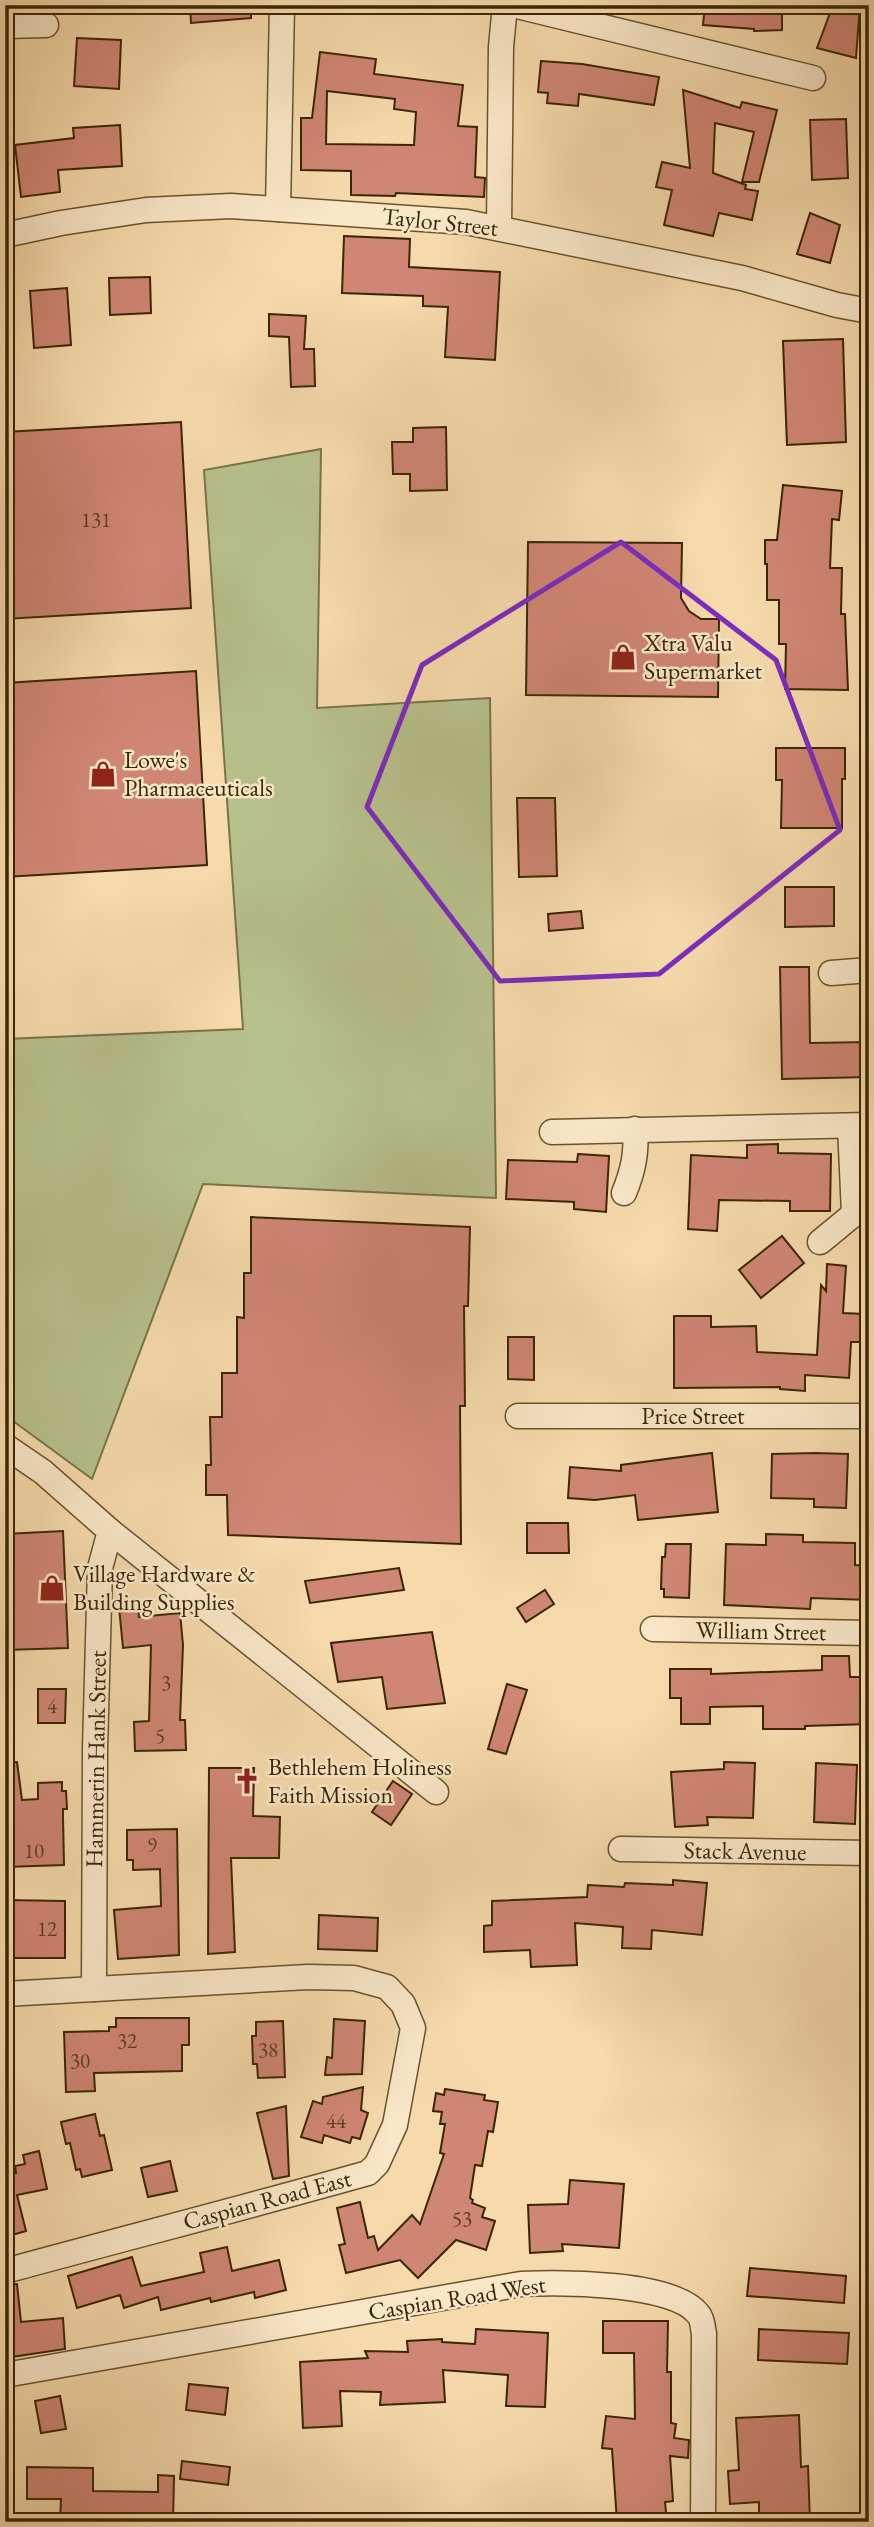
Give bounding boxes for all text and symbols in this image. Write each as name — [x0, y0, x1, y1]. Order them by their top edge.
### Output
street label: Taylor Street — [380, 200, 500, 243]
house number: 131 — [81, 506, 111, 533]
place label: Xtra Valu Supermarket — [643, 627, 763, 686]
shop icon: Xtra Valu Supermarket — [608, 642, 638, 672]
place label: Lowe's Pharmaceuticals — [124, 744, 273, 803]
shop icon: Lowe's Pharmaceuticals — [88, 759, 118, 789]
street label: Price Street — [641, 1400, 745, 1431]
place label: Village Hardware & Building Supplies — [73, 1558, 255, 1617]
shop icon: Village Hardware & Building Supplies — [37, 1573, 67, 1603]
street label: William Street — [695, 1614, 827, 1647]
street label: Hammerin Hank Street — [78, 1649, 113, 1868]
house number: 3 — [161, 1669, 171, 1696]
house number: 4 — [47, 1692, 58, 1719]
house number: 5 — [155, 1722, 165, 1749]
place label: Bethlehem Holiness Faith Mission — [268, 1751, 452, 1810]
church icon: Bethlehem Holiness Faith Mission — [232, 1766, 262, 1796]
house number: 9 — [147, 1831, 157, 1858]
street label: Stack Avenue — [683, 1834, 807, 1867]
house number: 10 — [24, 1837, 44, 1864]
house number: 12 — [37, 1915, 57, 1942]
house number: 32 — [117, 2027, 137, 2054]
house number: 38 — [258, 2036, 278, 2063]
house number: 30 — [70, 2047, 90, 2074]
house number: 44 — [326, 2107, 347, 2134]
street label: Caspian Road East — [180, 2162, 355, 2237]
house number: 53 — [452, 2205, 472, 2232]
street label: Caspian Road West — [366, 2268, 548, 2327]

